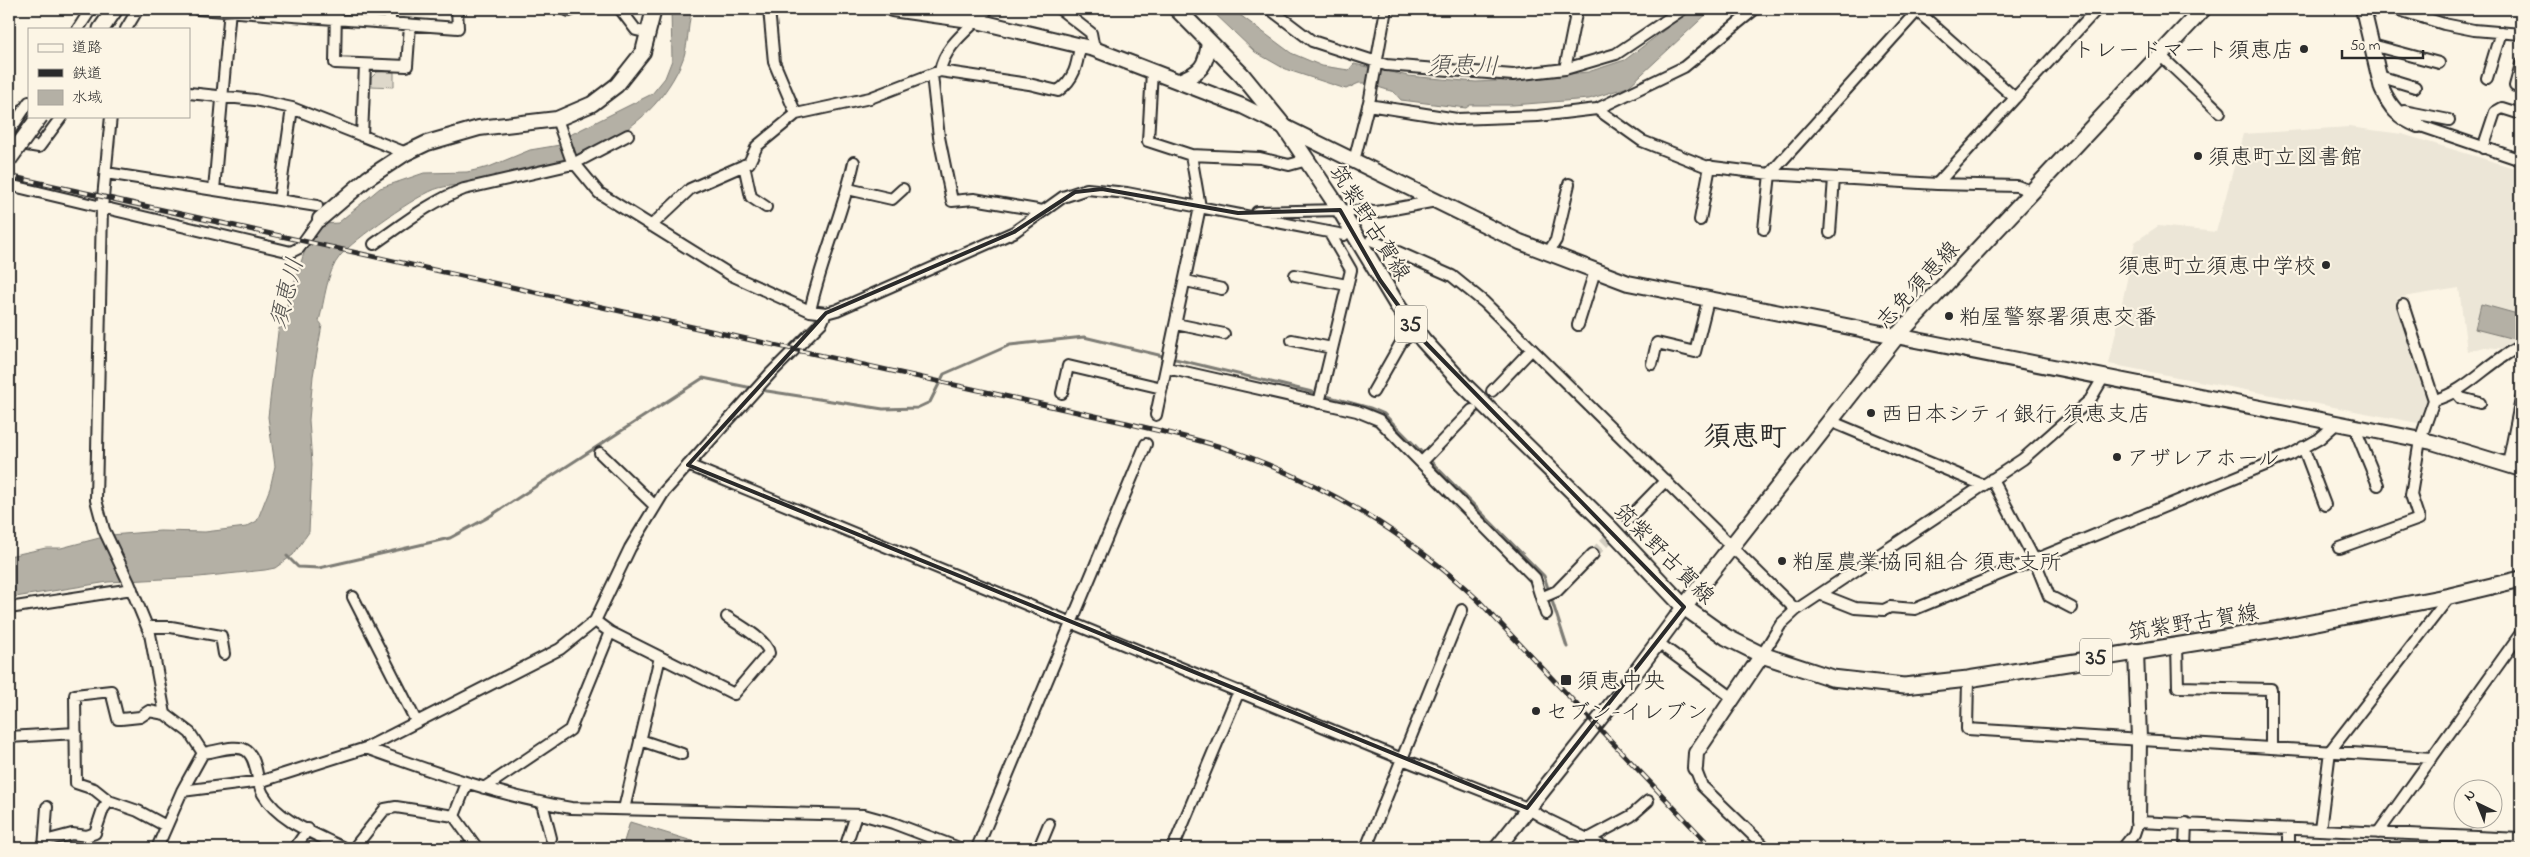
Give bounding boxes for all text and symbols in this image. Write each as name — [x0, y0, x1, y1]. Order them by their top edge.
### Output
legend — [28, 28, 190, 118]
scale bar — [2342, 28, 2424, 60]
text: 50 m — [2350, 35, 2381, 57]
place label: トレードマート須恵店 — [2073, 36, 2294, 68]
text: 道路 — [72, 37, 102, 59]
marker: トレードマート須恵店 — [2298, 43, 2310, 55]
water label: 須恵川 — [1427, 49, 1499, 86]
text: 鉄道 — [72, 63, 102, 85]
text: 水域 — [72, 87, 102, 109]
place label: 須恵町立図書館 — [2208, 143, 2362, 175]
marker: 須恵町立図書館 — [2192, 150, 2204, 162]
street label: 筑紫野古賀線 — [1320, 159, 1417, 288]
street label: 志免須恵線 — [1870, 235, 1968, 337]
place label: 須恵町立須恵中学校 — [2118, 252, 2316, 284]
water label: 須恵川 — [262, 254, 315, 333]
marker: 須恵町立須恵中学校 — [2320, 259, 2332, 271]
place label: 粕屋警察署須恵交番 — [1959, 303, 2157, 335]
road number: 35 — [1395, 306, 1427, 342]
marker: 粕屋警察署須恵交番 — [1943, 310, 1955, 322]
place label: 西日本シティ銀行 須恵支店 — [1881, 400, 2151, 432]
marker: 西日本シティ銀行 須恵支店 — [1865, 407, 1877, 419]
district label: 須恵町 — [1703, 418, 1787, 459]
place label: アザレアホール — [2127, 444, 2280, 476]
marker: アザレアホール — [2111, 451, 2123, 463]
street label: 筑紫野古賀線 — [1605, 497, 1721, 613]
place label: 粕屋農業協同組合 須恵支所 — [1792, 548, 2062, 580]
marker: 粕屋農業協同組合 須恵支所 — [1776, 555, 1788, 567]
street label: 筑紫野古賀線 — [2126, 598, 2261, 650]
road number: 35 — [2080, 638, 2112, 676]
place label: 須恵中央 — [1577, 667, 1665, 699]
marker: 須恵中央 — [1559, 673, 1573, 687]
place label: セブン-イレブン — [1546, 698, 1708, 730]
marker: セブン-イレブン — [1530, 705, 1542, 717]
north arrow — [2452, 780, 2502, 830]
text: N — [2460, 785, 2481, 806]

